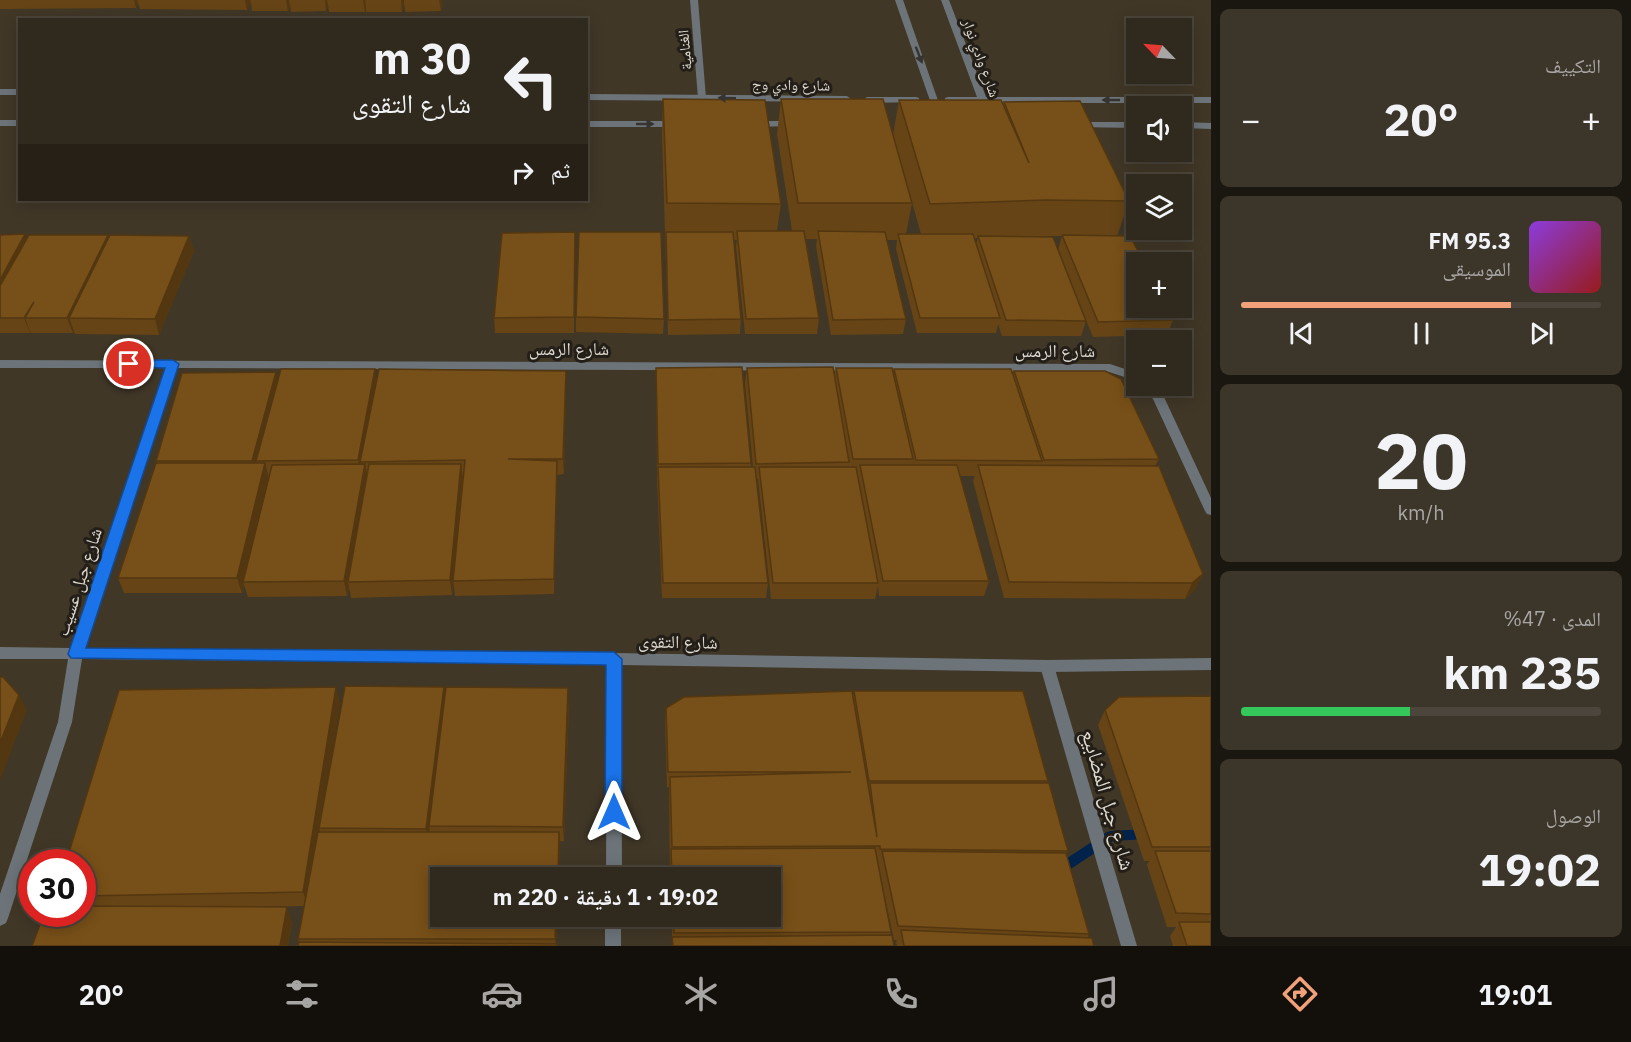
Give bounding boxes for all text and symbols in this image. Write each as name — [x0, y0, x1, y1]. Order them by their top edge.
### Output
street label: شارع وادي نوار — [956, 15, 1004, 101]
north arrow — [1126, 18, 1192, 84]
map controls — [1126, 18, 1192, 396]
street label: الغنامية — [673, 29, 696, 71]
text: 30 m — [373, 31, 471, 86]
icon: left — [492, 42, 570, 120]
one-way arrow — [915, 46, 924, 64]
text: التكييف — [1545, 52, 1601, 79]
street label: شارع وادي وج — [752, 74, 830, 97]
text: شارع التقوى — [352, 85, 471, 120]
text: 20° — [1383, 90, 1459, 148]
one-way arrow — [717, 93, 736, 103]
one-way arrow — [1101, 95, 1120, 105]
button: sound — [1126, 96, 1192, 162]
text: − — [1241, 98, 1261, 141]
text: + — [1581, 98, 1601, 141]
one-way arrow — [635, 119, 654, 129]
text: ثم — [551, 155, 570, 184]
icon: right — [506, 156, 539, 189]
button: layers — [1126, 174, 1192, 240]
text: 95.3 FM — [1428, 226, 1511, 255]
button: + — [1126, 252, 1192, 318]
text: الموسيقى — [1443, 255, 1511, 282]
icon: previous — [1285, 317, 1318, 350]
icon: pause — [1405, 317, 1438, 350]
icon: next — [1525, 317, 1558, 350]
button: − — [1126, 330, 1192, 396]
street label: شارع الرمس — [529, 337, 609, 360]
pin — [103, 338, 154, 389]
street label: شارع الرمس — [1015, 339, 1095, 362]
icon: arrive — [112, 347, 145, 380]
text: 20 — [1374, 409, 1468, 510]
text: km/h — [1397, 499, 1445, 526]
street label: شارع جبل عسيب — [50, 525, 107, 639]
text: المدى · 47% — [1503, 605, 1601, 632]
street label: شارع التقوى — [638, 629, 718, 654]
text: 235 km — [1443, 643, 1601, 701]
street label: شارع جبل المضابيع — [1076, 726, 1142, 873]
position arrow — [582, 780, 646, 844]
text: الوصول — [1546, 802, 1601, 829]
text: 19:02 — [1478, 840, 1601, 898]
speed limit sign: 30 — [18, 849, 96, 927]
text: 19:02 · 1 دقيقة · 220 m — [493, 882, 718, 911]
icon: filters — [281, 973, 323, 1015]
icon: car — [481, 973, 523, 1015]
icon: climate — [680, 973, 722, 1015]
icon: phone — [880, 973, 922, 1015]
icon: music — [1080, 973, 1122, 1015]
icon: directions — [1279, 973, 1321, 1015]
text: 20° — [79, 977, 124, 1012]
text: 19:01 — [1479, 977, 1552, 1012]

